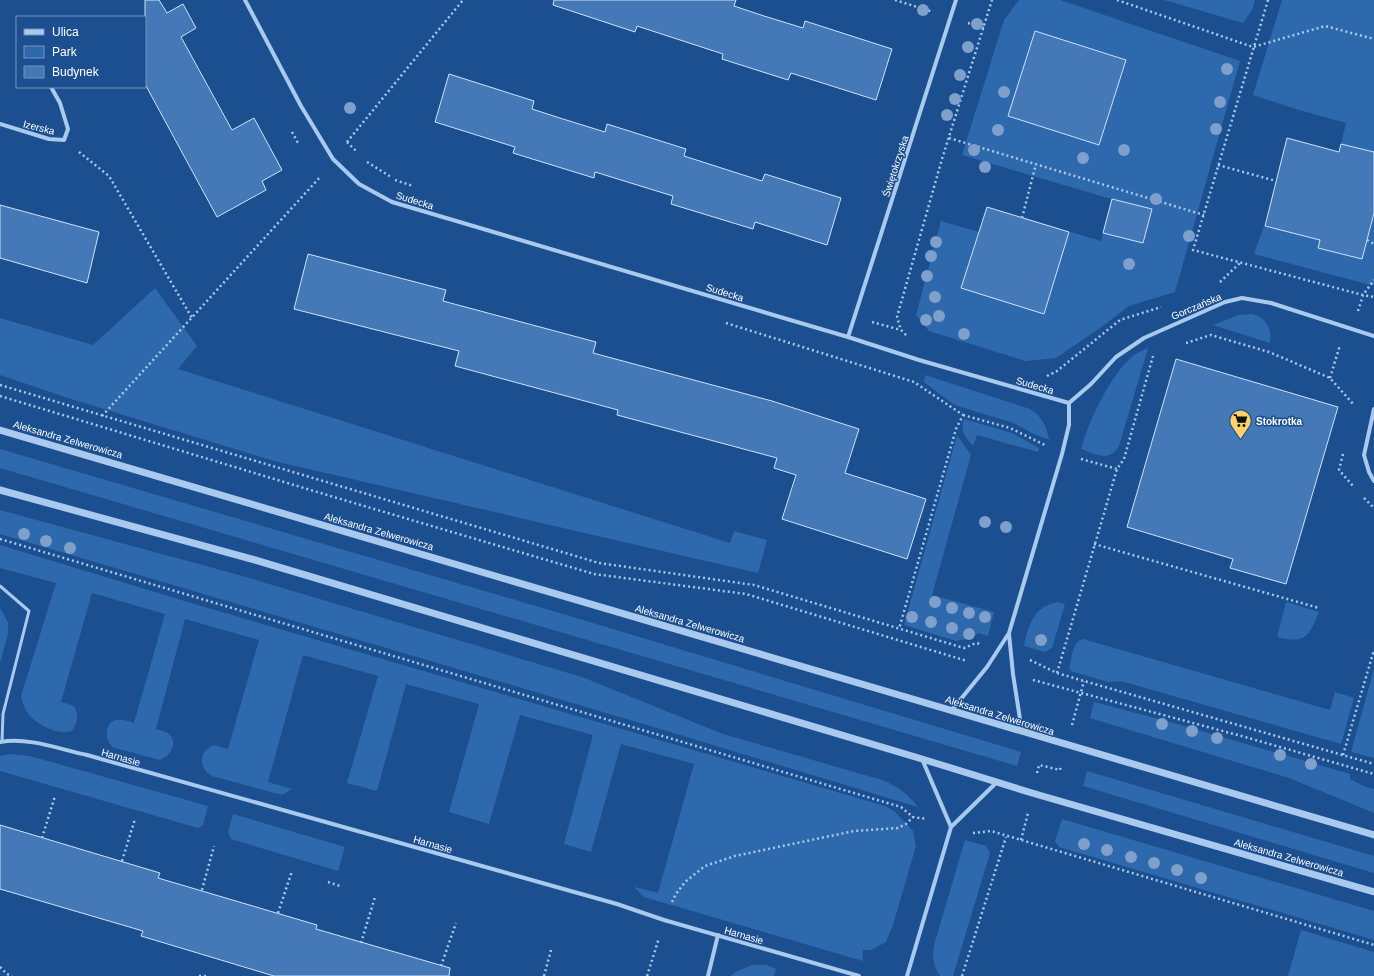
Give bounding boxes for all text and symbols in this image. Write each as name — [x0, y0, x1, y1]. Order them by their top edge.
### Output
legend — [16, 16, 146, 88]
text: Ulica — [52, 25, 79, 39]
text: Park — [52, 45, 78, 59]
text: Budynek — [52, 65, 100, 79]
street label: Izerska — [22, 118, 56, 137]
street label: Świętokrzyska — [879, 133, 911, 198]
street label: Sudecka — [395, 190, 435, 212]
street label: Sudecka — [705, 282, 745, 304]
street label: Gorczańska — [1169, 291, 1223, 322]
street label: Sudecka — [1015, 375, 1056, 396]
supermarket icon: Stokrotka — [1227, 408, 1253, 441]
place label: Stokrotka — [1256, 416, 1303, 427]
street label: Aleksandra Zelwerowicza — [12, 419, 124, 461]
street label: Aleksandra Zelwerowicza — [323, 511, 435, 553]
street label: Aleksandra Zelwerowicza — [634, 603, 746, 645]
street label: Aleksandra Zelwerowicza — [944, 694, 1056, 737]
street label: Harnasie — [100, 747, 142, 768]
street label: Harnasie — [412, 834, 454, 855]
street label: Aleksandra Zelwerowicza — [1233, 837, 1345, 879]
street label: Harnasie — [723, 925, 765, 946]

